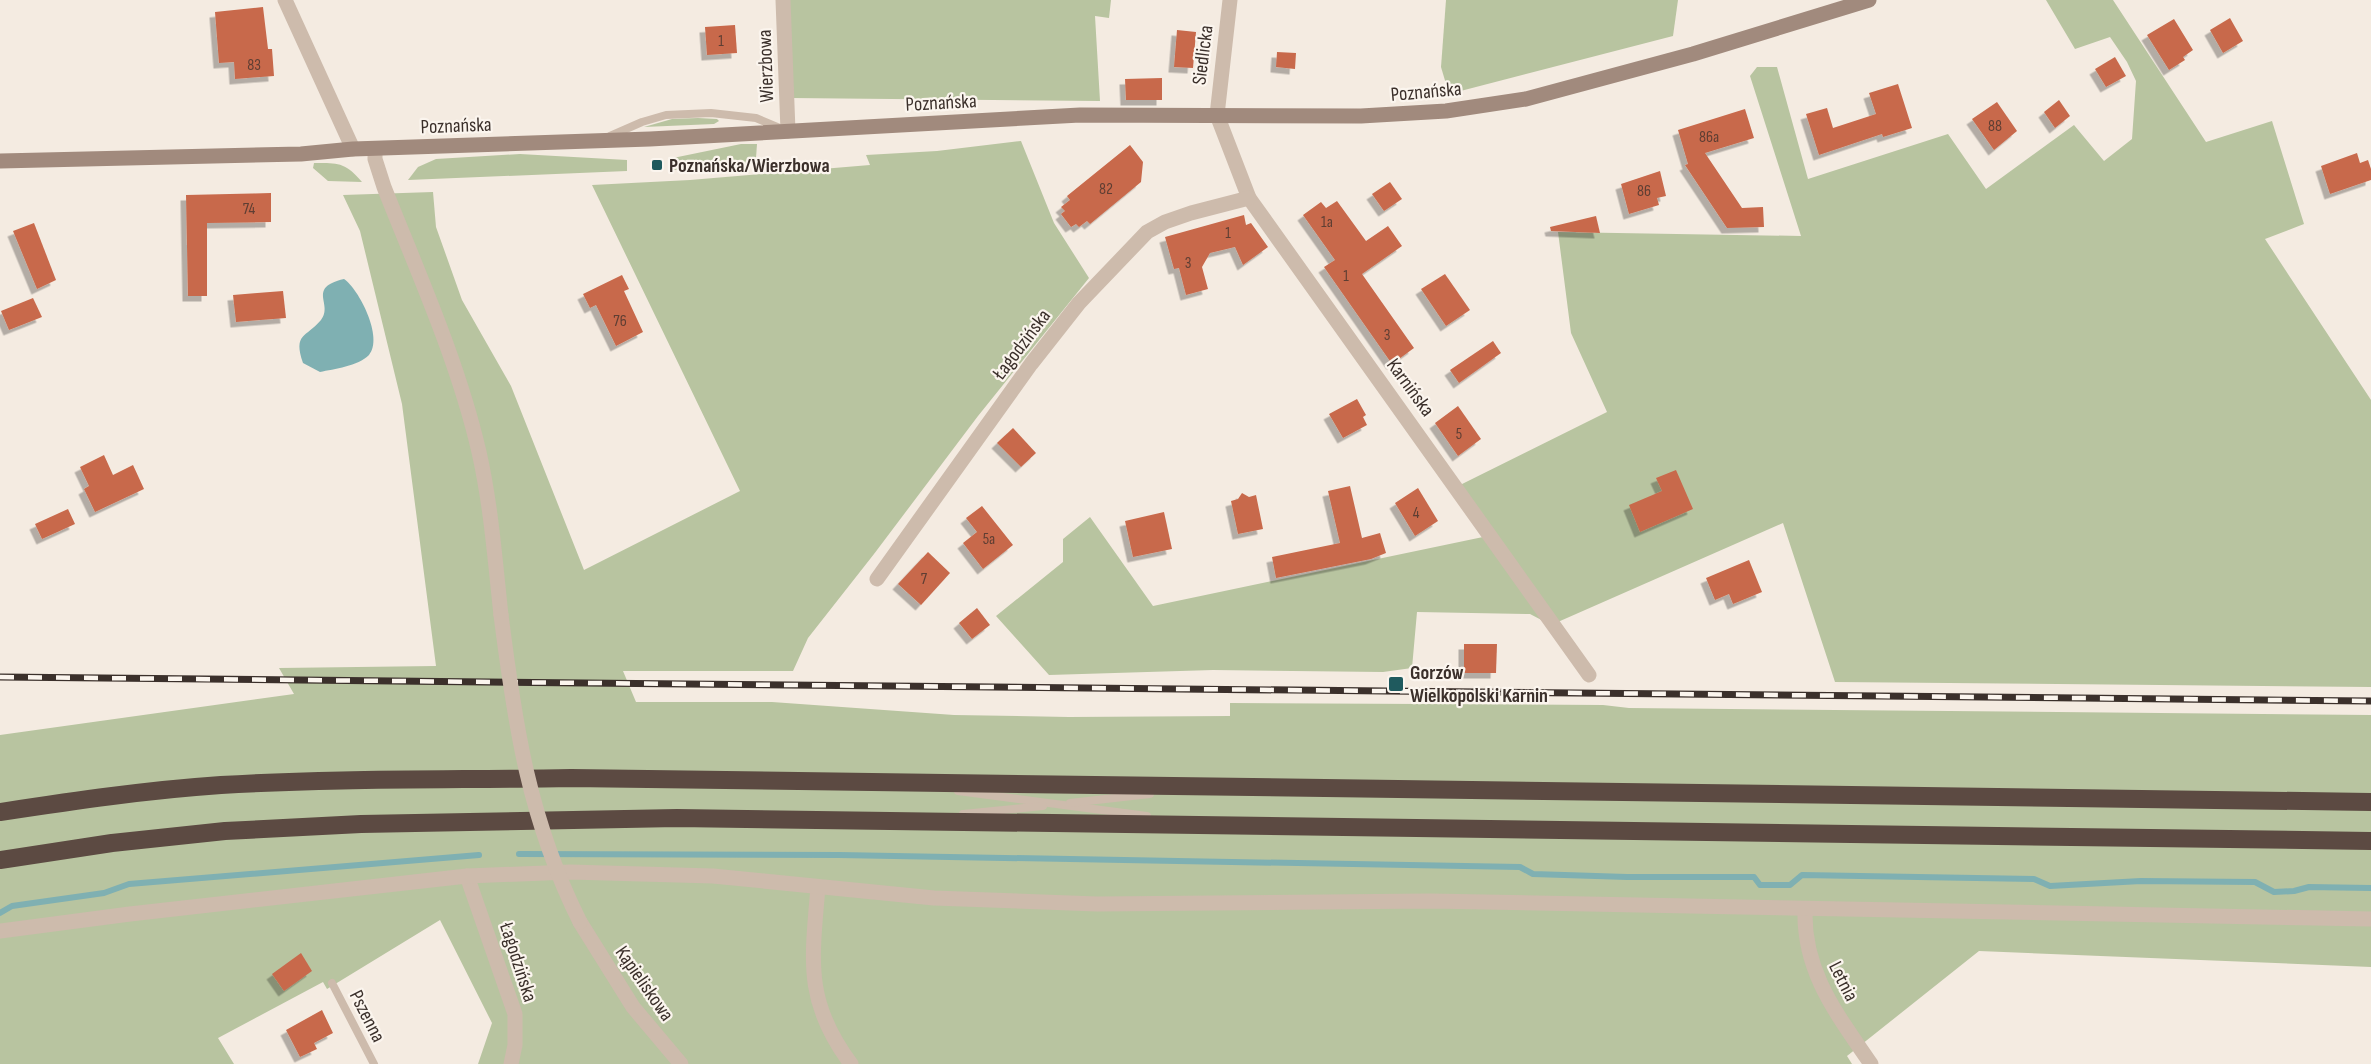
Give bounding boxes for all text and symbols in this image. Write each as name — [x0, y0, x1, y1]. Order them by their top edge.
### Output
street label: Siedlicka — [1187, 24, 1219, 86]
street label: Wierzbowa — [753, 29, 779, 103]
house number: 1 — [718, 32, 724, 51]
house number: 83 — [247, 56, 261, 75]
street label: Poznańska — [1390, 77, 1463, 107]
street label: Poznańska — [905, 89, 977, 117]
street label: Poznańska — [420, 113, 492, 139]
house number: 88 — [1988, 117, 2002, 136]
house number: 86a — [1699, 128, 1719, 147]
place label: Poznańska/Wierzbowa — [669, 154, 830, 178]
marker: Poznańska/Wierzbowa — [650, 158, 664, 172]
house number: 82 — [1099, 180, 1113, 199]
house number: 86 — [1637, 182, 1651, 201]
house number: 74 — [243, 200, 255, 219]
house number: 1a — [1321, 213, 1333, 232]
house number: 1 — [1225, 224, 1231, 243]
house number: 3 — [1185, 254, 1191, 273]
house number: 1 — [1343, 267, 1349, 286]
street label: Łagodzińska — [987, 305, 1056, 385]
house number: 76 — [613, 312, 627, 331]
house number: 3 — [1384, 326, 1390, 345]
street label: Karnińska — [1381, 354, 1439, 421]
house number: 5 — [1456, 425, 1462, 444]
house number: 4 — [1413, 504, 1420, 523]
house number: 5a — [983, 530, 995, 549]
house number: 7 — [921, 570, 928, 589]
place label: Gorzów Wielkopolski Karnin — [1410, 661, 1548, 708]
marker: Gorzów Wielkopolski Karnin — [1387, 675, 1405, 693]
street label: Łagodzińska — [494, 919, 542, 1005]
street label: Kąpieliskowa — [610, 941, 679, 1026]
street label: Letnia — [1823, 958, 1863, 1005]
street label: Pszenna — [344, 986, 390, 1046]

